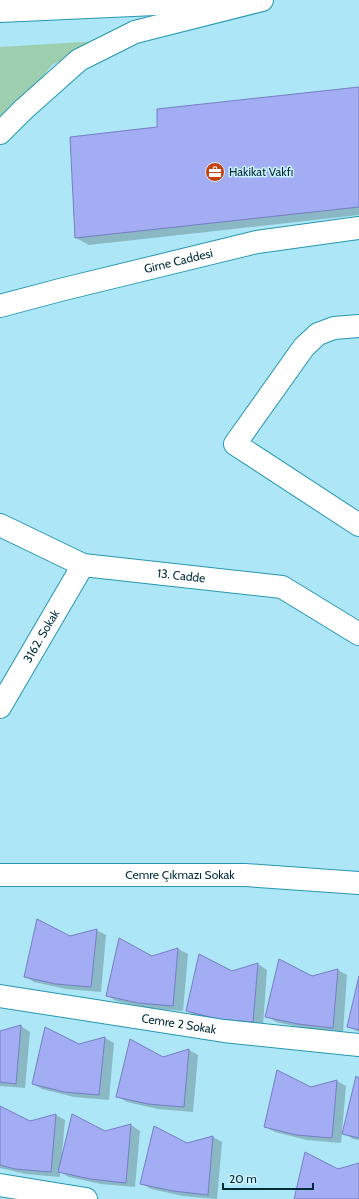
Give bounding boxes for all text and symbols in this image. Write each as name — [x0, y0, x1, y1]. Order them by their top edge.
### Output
office icon: Hakikat Vakfı — [204, 161, 226, 183]
place label: Hakikat Vakfı — [229, 164, 293, 179]
street label: Girne Caddesi — [142, 245, 214, 276]
street label: 13. Cadde — [156, 565, 206, 585]
street label: 3162. Sokak — [20, 606, 63, 665]
street label: Cemre Çıkmazı Sokak — [125, 867, 235, 882]
street label: Cemre 2 Sokak — [140, 1010, 218, 1037]
scale bar — [223, 1165, 313, 1191]
text: 20 m — [229, 1171, 257, 1186]

